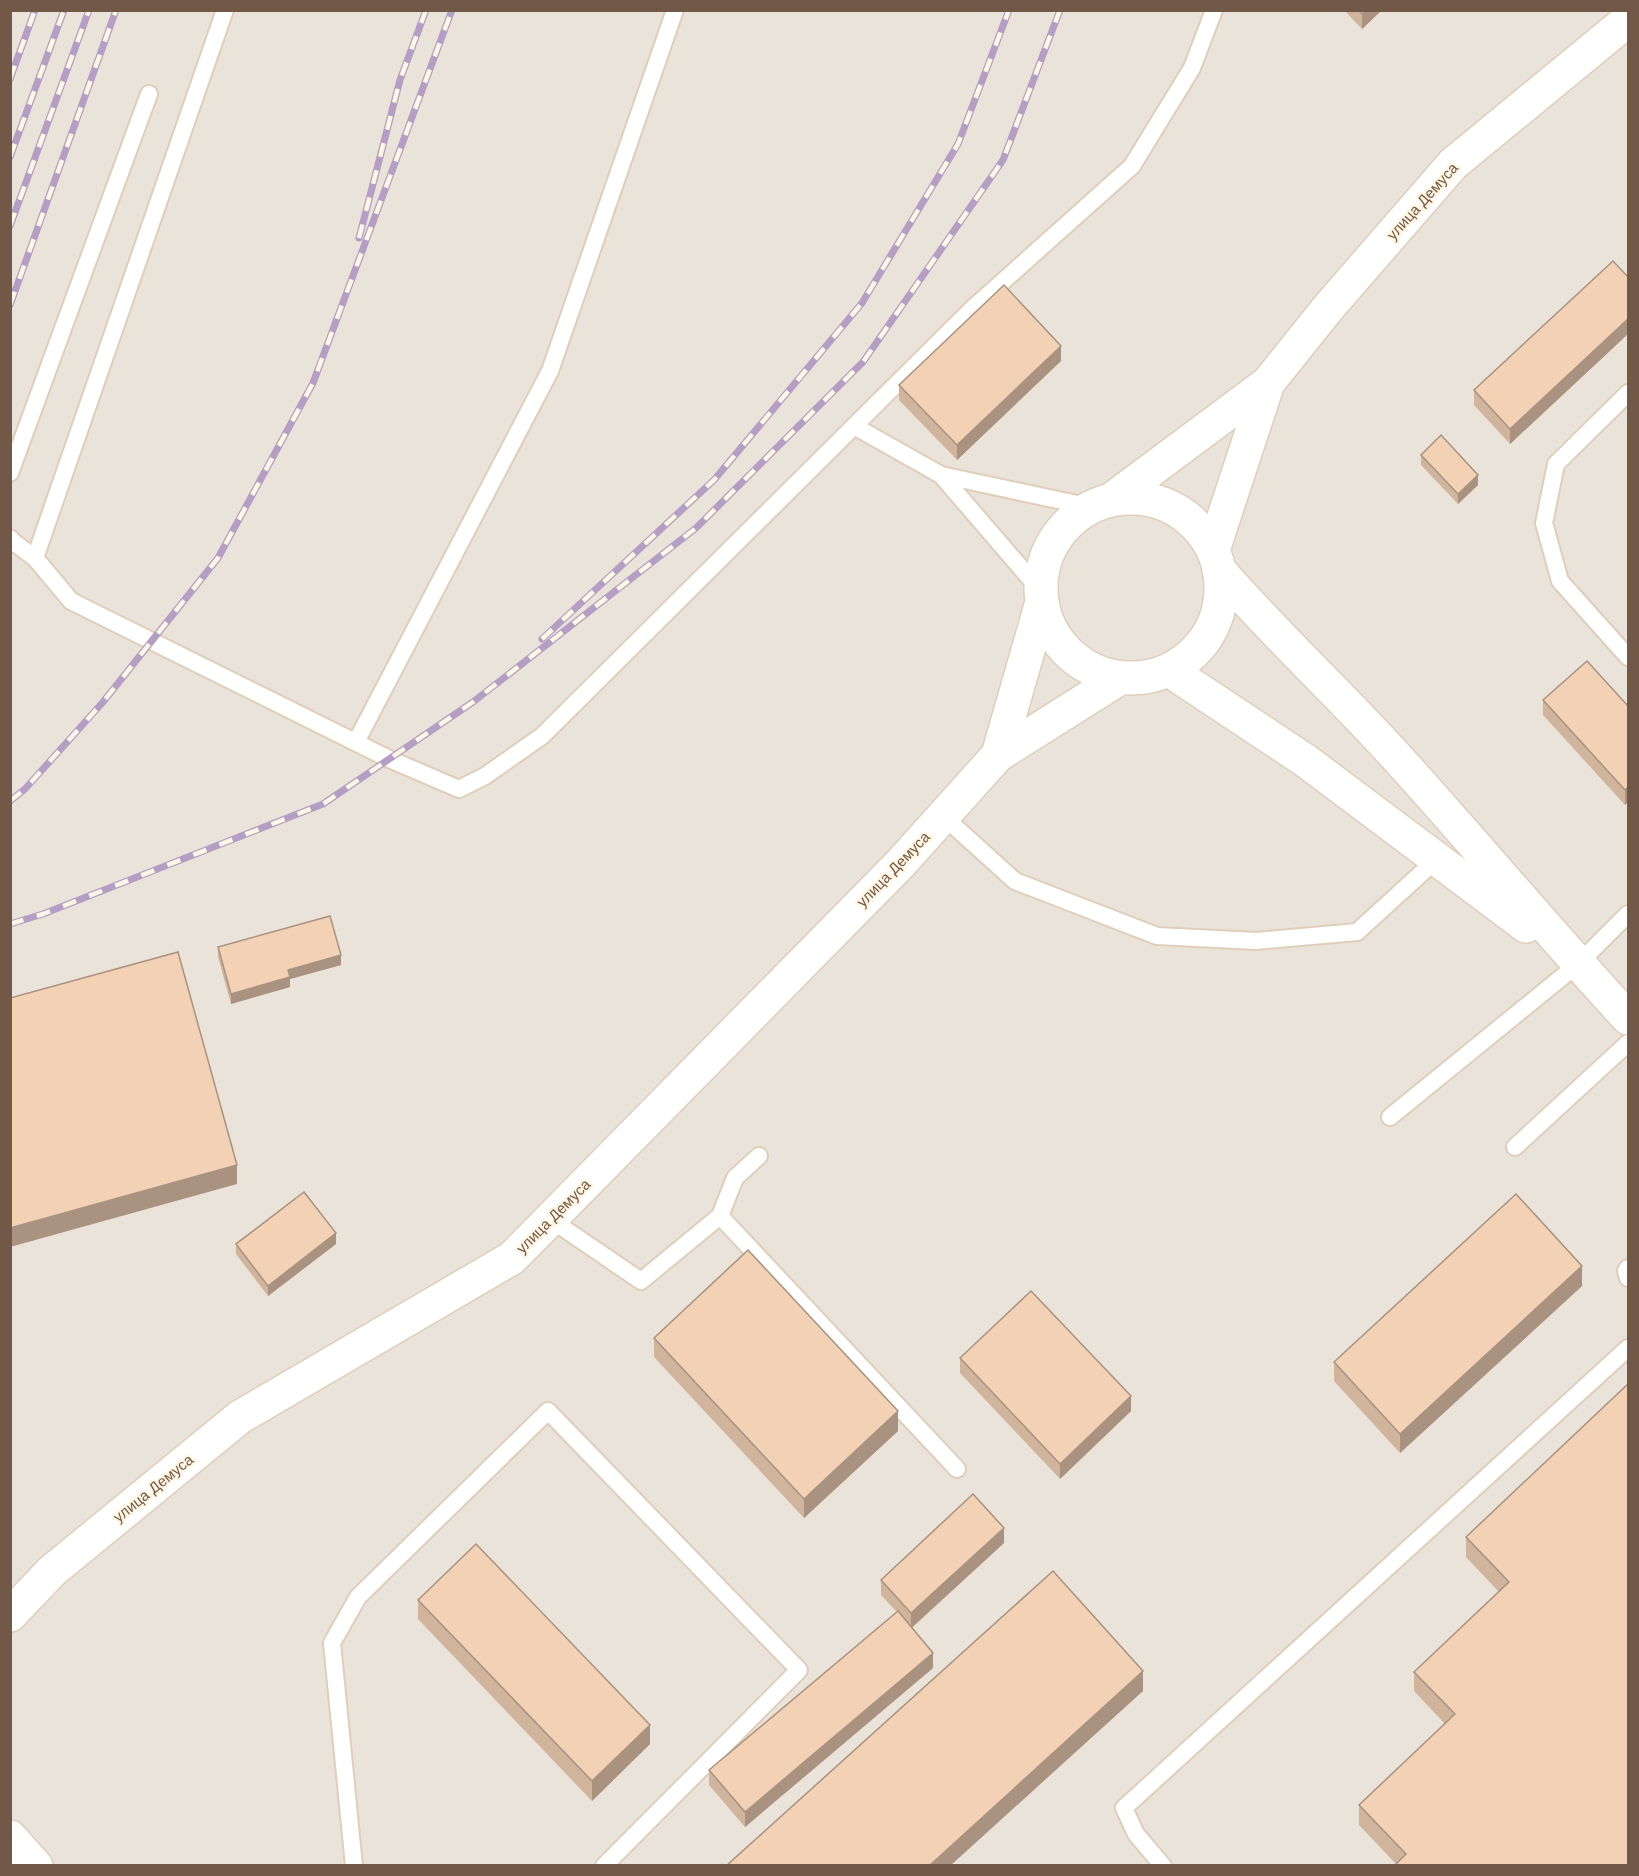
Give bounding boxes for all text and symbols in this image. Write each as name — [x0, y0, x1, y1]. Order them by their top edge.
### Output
street label: улица Демуса — [1383, 159, 1461, 243]
street label: улица Демуса — [853, 828, 933, 910]
street label: улица Демуса — [512, 1175, 594, 1257]
street label: улица Демуса — [110, 1450, 197, 1525]

